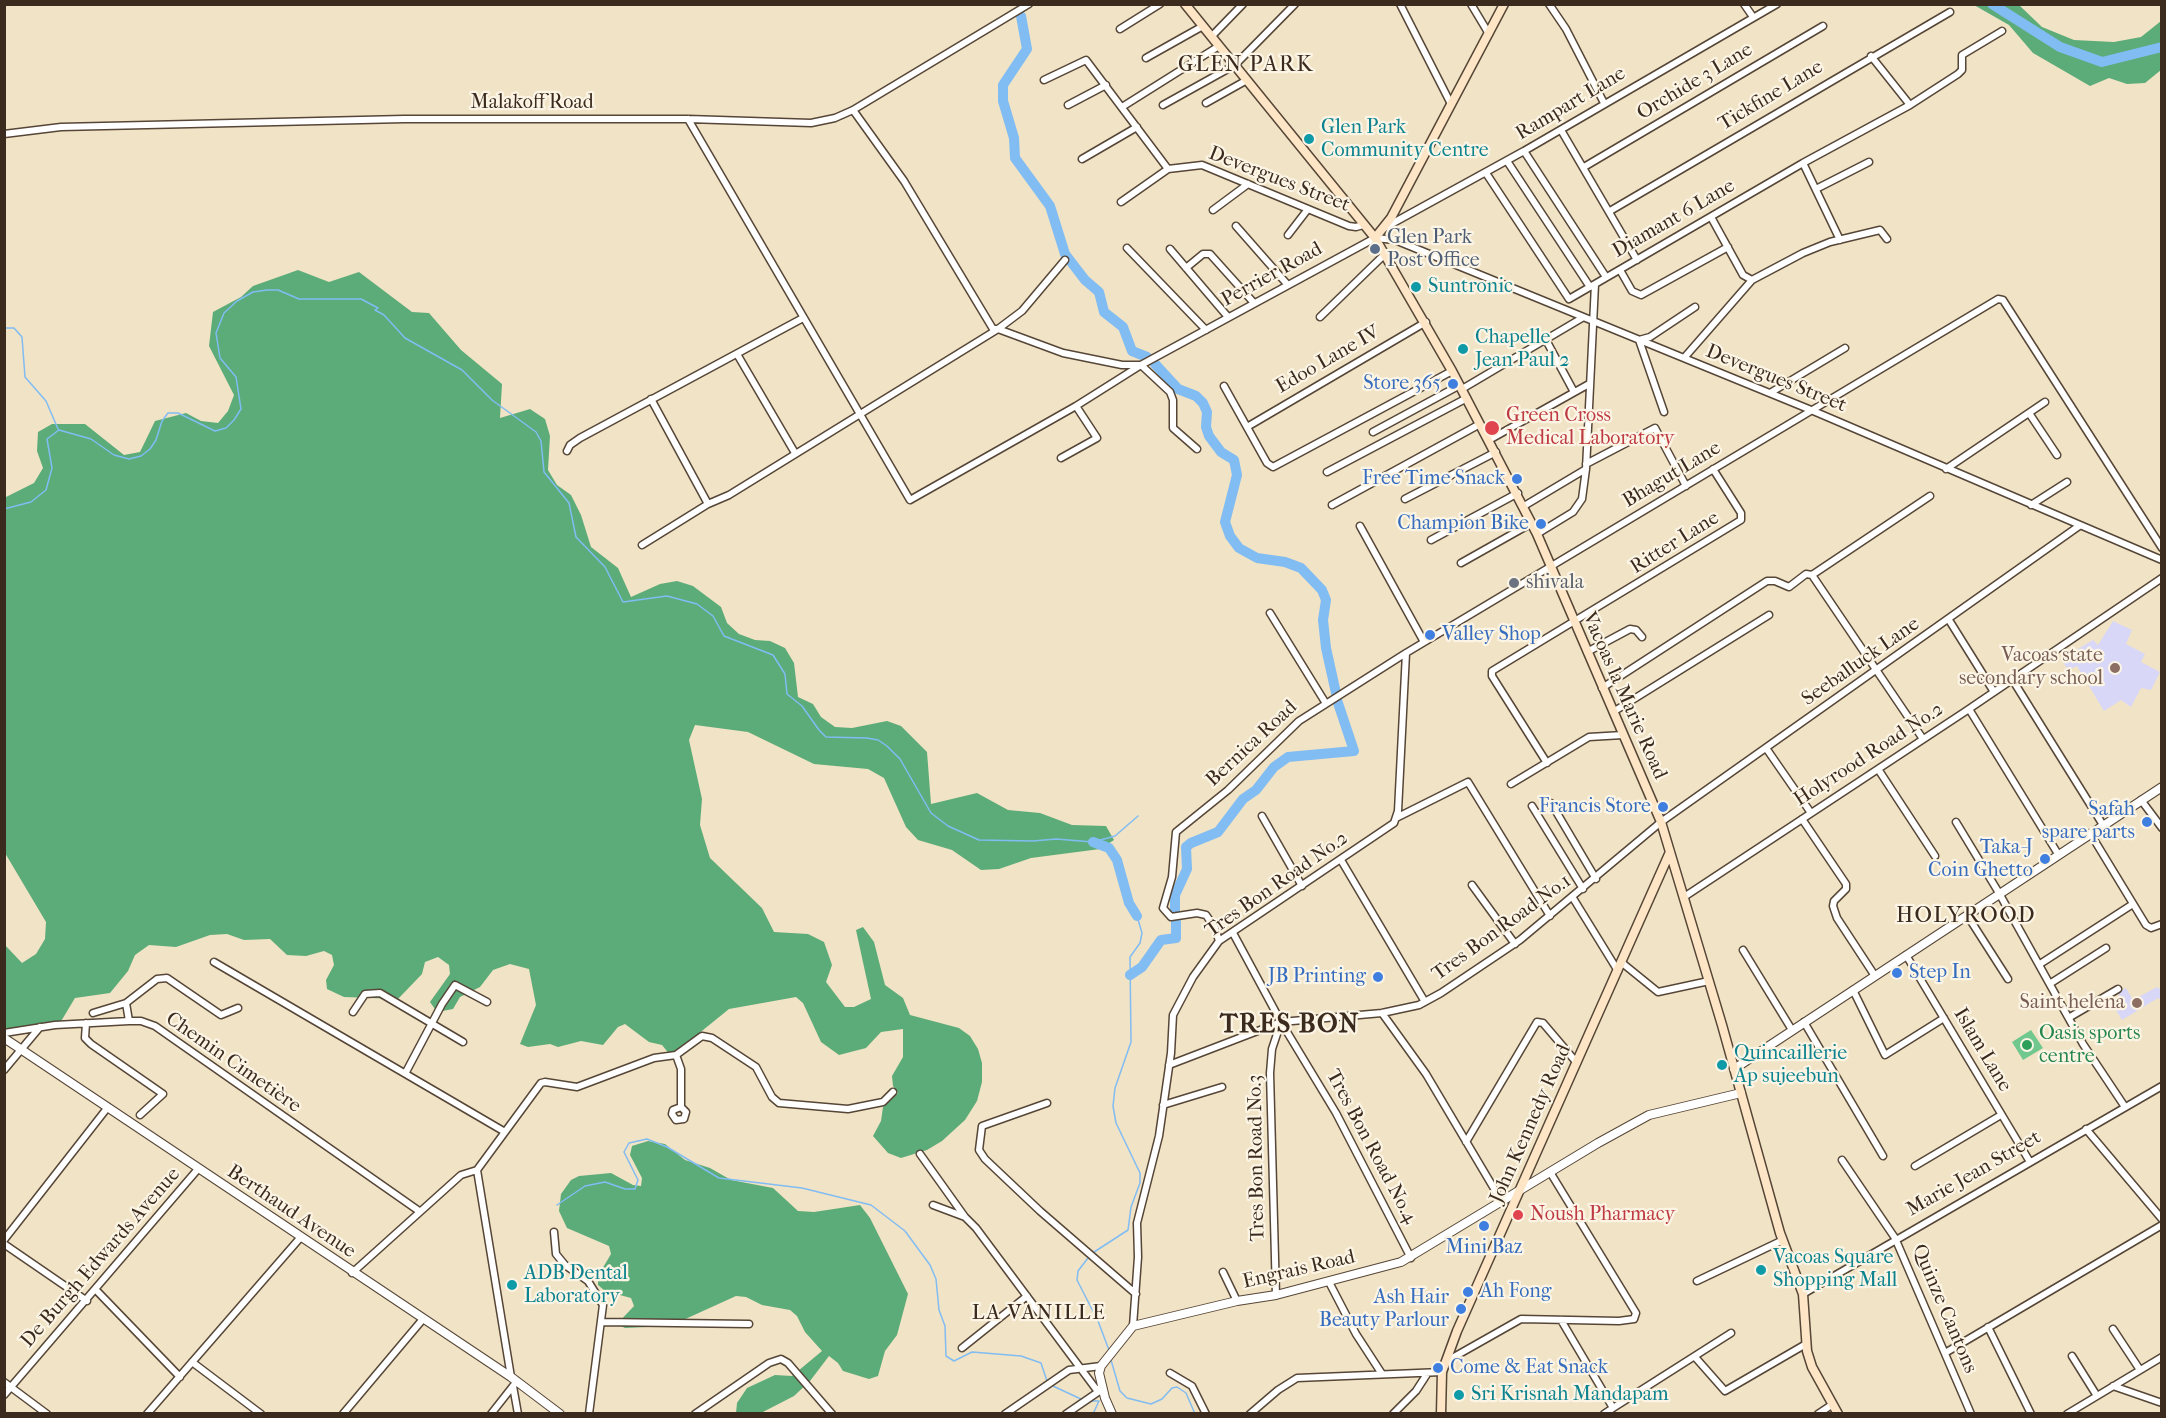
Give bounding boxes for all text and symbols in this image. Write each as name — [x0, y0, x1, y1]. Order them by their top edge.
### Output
street label: Orchide 3 Lane — [1633, 38, 1757, 126]
district label: GLEN PARK — [1178, 53, 1314, 79]
street label: Tickfine Lane — [1714, 55, 1828, 137]
street label: Rampart Lane — [1512, 62, 1630, 146]
street label: Malakoff Road — [470, 91, 594, 115]
place label: Glen Park Community Centre — [1321, 116, 1489, 163]
marker: Glen Park Community Centre — [1302, 132, 1316, 146]
street label: Devergues Street — [1205, 142, 1353, 218]
street label: Diamant 6 Lane — [1609, 174, 1739, 264]
place label: Glen Park Post Office — [1387, 226, 1480, 273]
street label: Perrier Road — [1217, 237, 1327, 313]
marker: Glen Park Post Office — [1368, 242, 1382, 256]
place label: Suntronic — [1428, 275, 1513, 299]
marker: Suntronic — [1409, 280, 1423, 294]
street label: Edoo Lane IV — [1272, 321, 1384, 399]
place label: Chapelle Jean Paul 2 — [1475, 326, 1570, 373]
street label: Devergues Street — [1702, 340, 1850, 418]
marker: Chapelle Jean Paul 2 — [1456, 342, 1470, 356]
place label: Store 365 — [1363, 372, 1441, 396]
marker: Store 365 — [1446, 377, 1460, 391]
place label: Green Cross Medical Laboratory — [1506, 404, 1674, 451]
marker: Green Cross Medical Laboratory — [1483, 419, 1501, 437]
street label: Bhagut Lane — [1619, 436, 1725, 514]
place label: Free Time Snack — [1362, 467, 1505, 491]
marker: Free Time Snack — [1510, 472, 1524, 486]
street label: Ritter Lane — [1626, 506, 1724, 580]
place label: Champion Bike — [1397, 512, 1529, 536]
marker: Champion Bike — [1534, 517, 1548, 531]
place label: shivala — [1526, 571, 1584, 595]
marker: shivala — [1507, 576, 1521, 590]
street label: Vacoas la Marie Road — [1576, 609, 1672, 783]
street label: Seeballuck Lane — [1798, 613, 1924, 711]
place label: Valley Shop — [1442, 623, 1541, 647]
marker: Valley Shop — [1423, 628, 1437, 642]
place label: Vacoas state secondary school — [1959, 644, 2103, 691]
marker: Vacoas state secondary school — [2108, 661, 2122, 675]
street label: Bernica Road — [1202, 696, 1302, 792]
street label: Holyrood Road No.2 — [1790, 698, 1948, 812]
place label: Francis Store — [1539, 795, 1651, 819]
place label: Safah spare parts — [2042, 798, 2135, 845]
marker: Francis Store — [1656, 800, 1670, 814]
marker: Safah spare parts — [2140, 815, 2154, 829]
street label: Tres Bon Road No.2 — [1201, 827, 1353, 943]
place label: Taka-J Coin Ghetto — [1928, 836, 2033, 883]
marker: Taka-J Coin Ghetto — [2038, 852, 2052, 866]
street label: Tres Bon Road No.1 — [1428, 870, 1576, 986]
district label: HOLYROOD — [1896, 904, 2036, 930]
place label: Step In — [1909, 961, 1971, 985]
place label: JB Printing — [1268, 965, 1366, 989]
marker: Step In — [1890, 966, 1904, 980]
marker: JB Printing — [1371, 970, 1385, 984]
place label: Saint helena — [2020, 991, 2125, 1015]
marker: Saint helena — [2130, 996, 2144, 1010]
street label: Islam Lane — [1948, 1004, 2016, 1096]
street label: Chemin Cimetière — [161, 1007, 305, 1119]
district label: TRES BON — [1220, 1010, 1360, 1042]
place label: Oasis sports centre — [2039, 1022, 2140, 1069]
marker: Oasis sports centre — [2020, 1038, 2034, 1052]
street label: John Kennedy Road — [1485, 1041, 1577, 1207]
place label: Quincaillerie Ap sujeebun — [1734, 1042, 1847, 1089]
marker: Quincaillerie Ap sujeebun — [1715, 1058, 1729, 1072]
street label: Tres Bon Road No.4 — [1320, 1066, 1422, 1228]
street label: Tres Bon Road No.3 — [1244, 1074, 1270, 1242]
street label: Marie Jean Street — [1903, 1126, 2045, 1222]
street label: Berthaud Avenue — [222, 1160, 360, 1264]
street label: De Burgh Edwards Avenue — [16, 1163, 186, 1353]
place label: Noush Pharmacy — [1530, 1203, 1675, 1227]
marker: Noush Pharmacy — [1511, 1208, 1525, 1222]
marker: Mini Baz — [1477, 1219, 1491, 1233]
place label: Mini Baz — [1445, 1236, 1523, 1260]
street label: Quinze Cantons — [1906, 1241, 1982, 1377]
street label: Engrais Road — [1241, 1245, 1357, 1295]
place label: Vacoas Square Shopping Mall — [1773, 1246, 1897, 1293]
place label: ADB Dental Laboratory — [524, 1262, 628, 1309]
marker: Vacoas Square Shopping Mall — [1754, 1263, 1768, 1277]
marker: ADB Dental Laboratory — [505, 1278, 519, 1292]
place label: Ah Fong — [1480, 1280, 1551, 1304]
marker: Ah Fong — [1461, 1285, 1475, 1299]
place label: Ash Hair Beauty Parlour — [1319, 1286, 1449, 1333]
district label: LA VANILLE — [972, 1301, 1106, 1327]
marker: Ash Hair Beauty Parlour — [1454, 1302, 1468, 1316]
place label: Come & Eat Snack — [1450, 1356, 1608, 1380]
marker: Come & Eat Snack — [1431, 1361, 1445, 1375]
place label: Sri Krisnah Mandapam — [1471, 1383, 1669, 1407]
marker: Sri Krisnah Mandapam — [1452, 1388, 1466, 1402]

